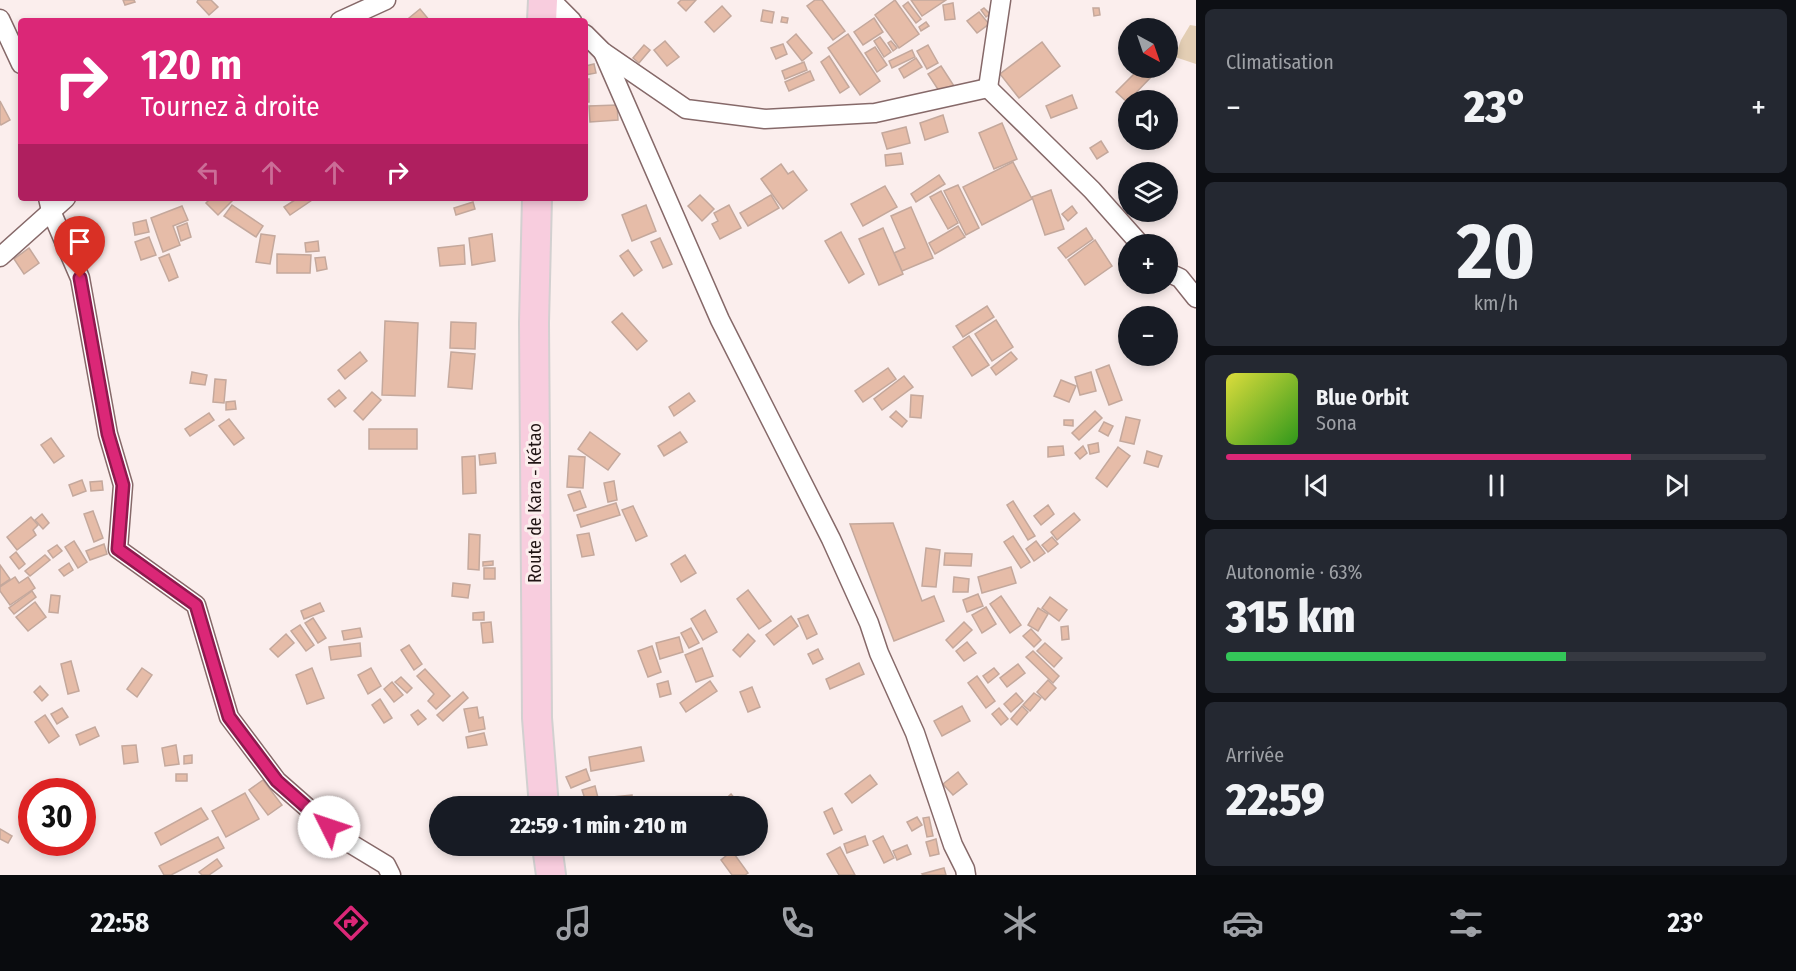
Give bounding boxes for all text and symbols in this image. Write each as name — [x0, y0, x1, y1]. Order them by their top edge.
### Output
north arrow — [1118, 18, 1178, 78]
map controls — [1118, 18, 1178, 366]
text: 120 m — [141, 40, 242, 90]
icon: right — [42, 42, 120, 120]
text: Climatisation — [1226, 50, 1334, 74]
text: 23° — [1464, 80, 1528, 134]
text: − — [1226, 88, 1241, 128]
text: + — [1751, 88, 1766, 128]
button: sound — [1118, 90, 1178, 150]
text: Tournez à droite — [141, 91, 320, 123]
icon: left — [192, 156, 225, 189]
icon: ahead — [255, 156, 288, 189]
icon: ahead — [318, 156, 351, 189]
icon: right — [381, 156, 414, 189]
button: layers — [1118, 162, 1178, 222]
text: 20 — [1457, 205, 1535, 299]
pin — [54, 216, 105, 278]
icon: arrive — [63, 225, 96, 258]
button: + — [1118, 234, 1178, 294]
text: km/h — [1474, 291, 1518, 315]
button: − — [1118, 306, 1178, 366]
text: Blue Orbit — [1316, 384, 1409, 411]
text: Sona — [1316, 411, 1357, 435]
street label: Route de Kara - Kétao — [524, 423, 546, 583]
icon: previous — [1300, 469, 1333, 502]
icon: pause — [1480, 469, 1513, 502]
icon: next — [1660, 469, 1693, 502]
text: Autonomie · 63% — [1226, 560, 1362, 584]
text: 315 km — [1226, 590, 1356, 644]
text: Arrivée — [1226, 743, 1284, 767]
text: 22:59 — [1226, 773, 1325, 827]
speed limit sign: 30 — [18, 778, 96, 856]
position arrow — [297, 795, 361, 859]
text: 22:59 · 1 min · 210 m — [510, 812, 687, 839]
icon: directions — [330, 902, 372, 944]
icon: music — [553, 902, 595, 944]
icon: phone — [776, 902, 818, 944]
icon: climate — [999, 902, 1041, 944]
icon: car — [1222, 902, 1264, 944]
icon: filters — [1445, 902, 1487, 944]
text: 22:58 — [90, 907, 149, 939]
text: 23° — [1668, 907, 1706, 939]

